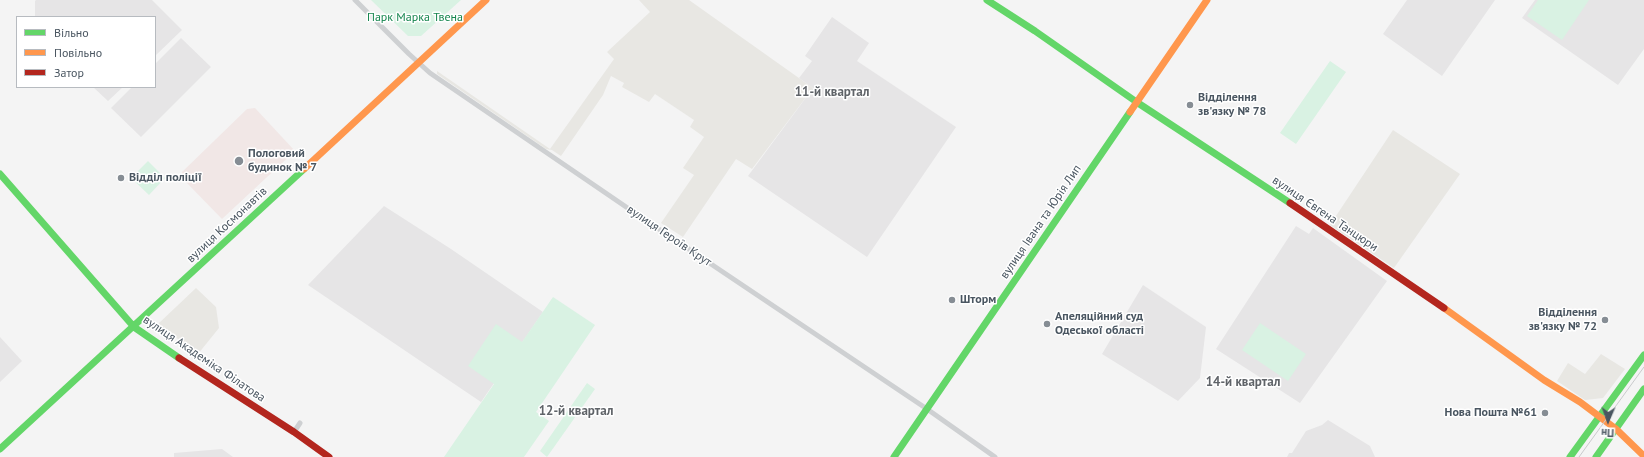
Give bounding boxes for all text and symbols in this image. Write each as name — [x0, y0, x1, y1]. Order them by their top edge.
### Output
park label: Парк Марка Твена — [367, 11, 463, 25]
legend — [16, 16, 156, 88]
text: Вільно — [54, 25, 89, 40]
text: Повільно — [54, 45, 102, 60]
text: Затор — [54, 65, 84, 80]
district label: 11-й квартал — [795, 84, 869, 100]
place label: Відділення зв'язку № 78 — [1198, 91, 1266, 119]
marker: Відділення зв'язку № 78 — [1185, 100, 1195, 110]
place label: Пологовий будинок № 7 — [248, 147, 317, 175]
marker: Пологовий будинок № 7 — [233, 155, 245, 167]
street label: вулиця Івана та Юрія Лип — [997, 162, 1085, 282]
place label: Відділ поліції — [129, 171, 202, 185]
marker: Відділ поліції — [116, 173, 126, 183]
street label: вулиця Євгена Танцюри — [1269, 173, 1381, 255]
street label: вулиця Космонавтів — [184, 184, 270, 266]
street label: вулиця Героїв Крут — [624, 202, 714, 270]
place label: Шторм — [960, 293, 996, 307]
marker: Шторм — [947, 295, 957, 305]
place label: Відділення зв'язку № 72 — [1529, 306, 1597, 334]
place label: Апеляційний суд Одеської області — [1055, 310, 1144, 338]
street label: вулиця Академіка Філатова — [140, 313, 268, 405]
marker: Відділення зв'язку № 72 — [1600, 315, 1610, 325]
marker: Апеляційний суд Одеської області — [1042, 319, 1052, 329]
district label: 14-й квартал — [1206, 374, 1280, 390]
north arrow — [1588, 401, 1628, 441]
district label: 12-й квартал — [539, 403, 613, 419]
place label: Нова Пошта №61 — [1445, 406, 1537, 420]
marker: Нова Пошта №61 — [1540, 408, 1550, 418]
text: Пн — [1601, 426, 1614, 440]

